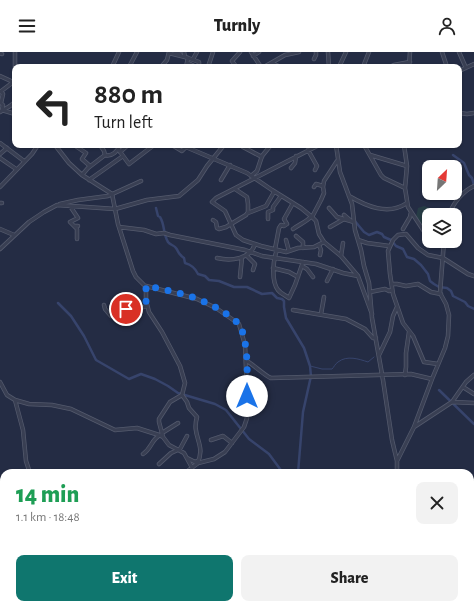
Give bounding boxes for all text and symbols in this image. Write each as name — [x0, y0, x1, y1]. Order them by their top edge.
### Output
icon: menu — [16, 15, 38, 37]
icon: person — [436, 15, 458, 37]
text: Turnly — [214, 17, 260, 35]
icon: left — [28, 80, 80, 132]
text: 880 m — [94, 81, 163, 109]
text: Turn left — [94, 114, 153, 132]
north arrow — [422, 160, 462, 200]
map controls — [422, 160, 462, 248]
button: layers — [422, 208, 462, 248]
pin — [109, 292, 143, 326]
icon: arrive — [115, 298, 137, 320]
position arrow — [226, 375, 268, 417]
button: close — [416, 482, 458, 524]
text: 14 min — [16, 483, 79, 507]
text: 1.1 km · 18:48 — [16, 511, 80, 524]
button: Exit — [16, 555, 233, 601]
button: Share — [241, 555, 458, 601]

